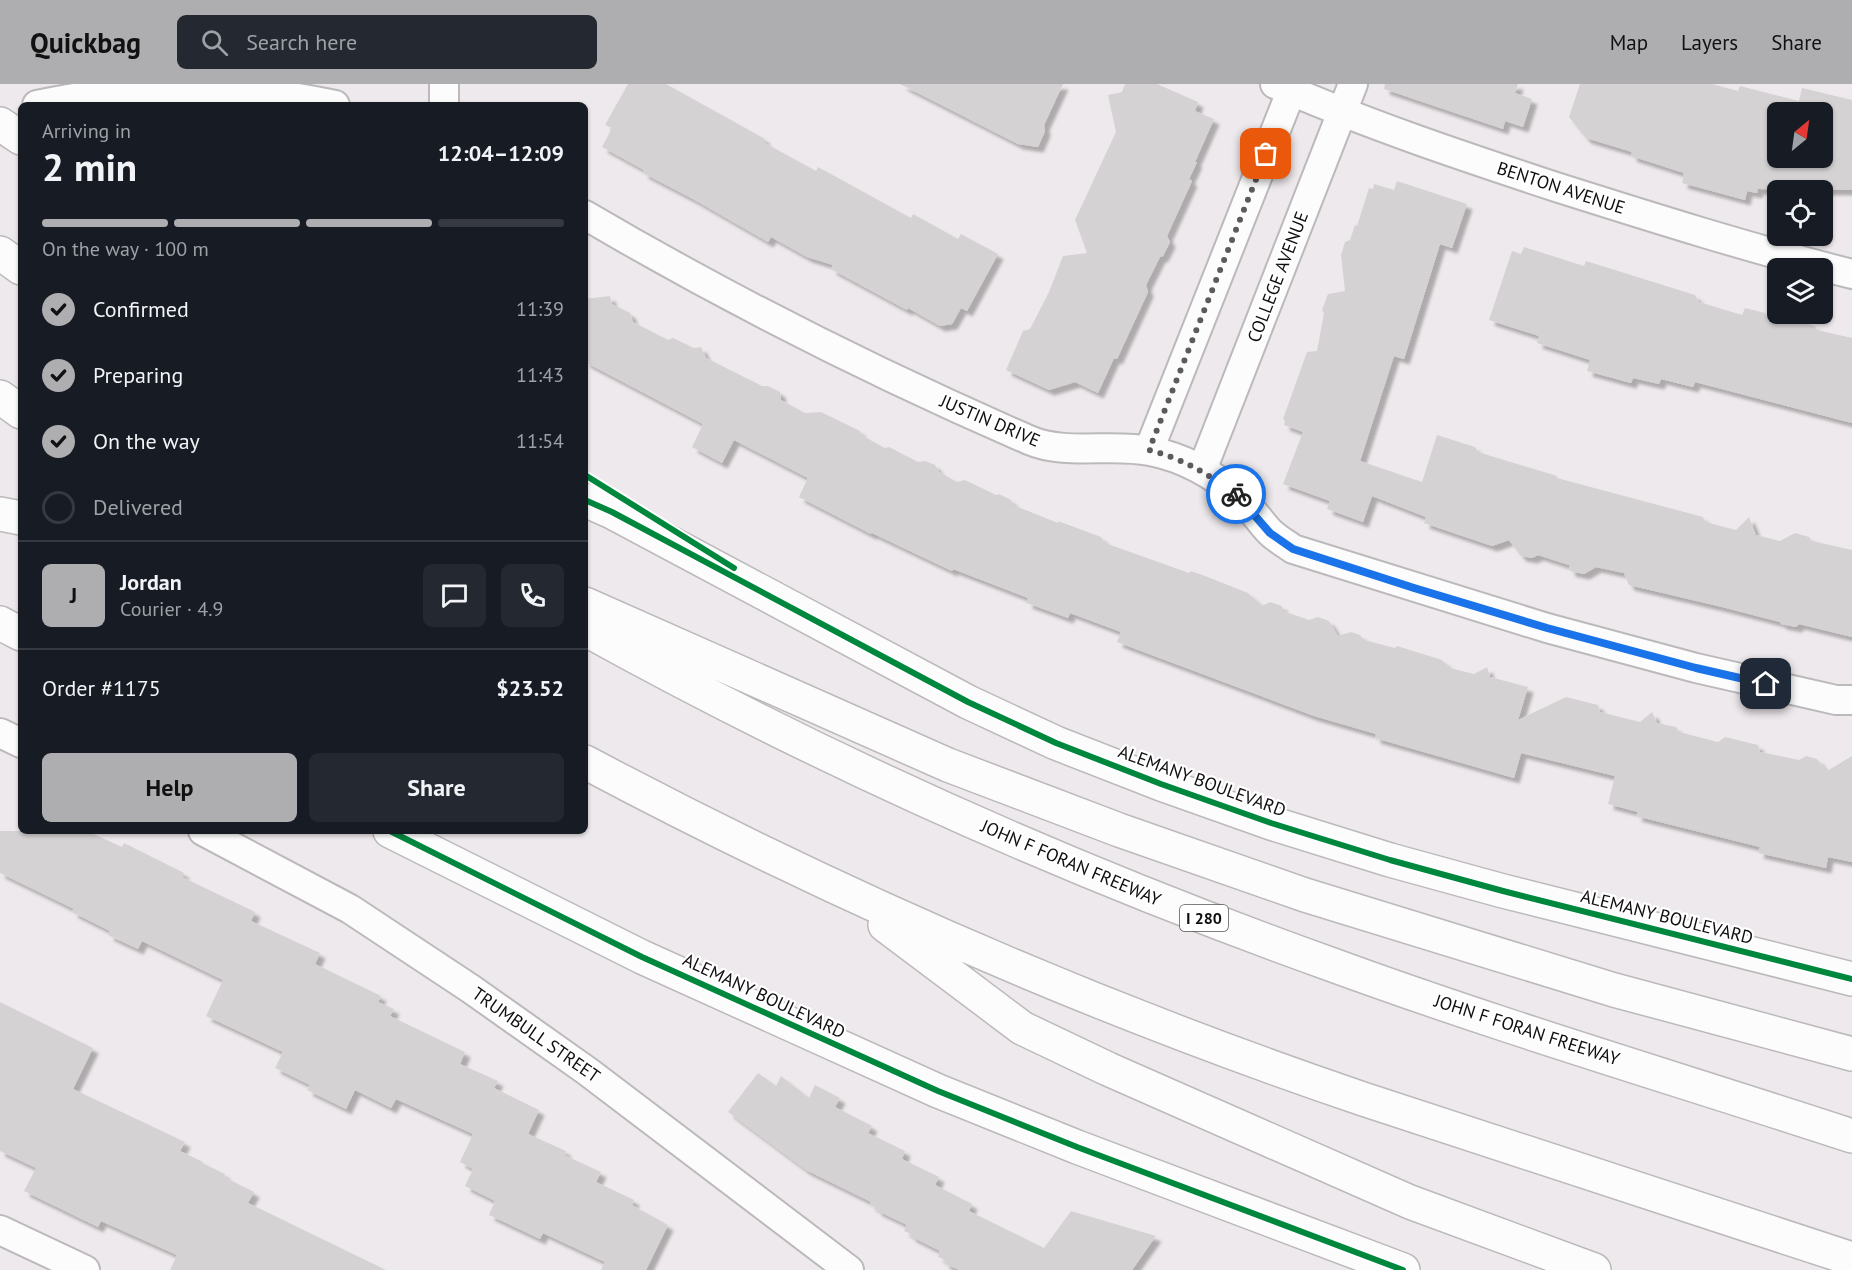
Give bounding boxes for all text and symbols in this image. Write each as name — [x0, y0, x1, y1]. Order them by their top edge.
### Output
search box — [177, 15, 597, 69]
text: Quickbag — [30, 24, 141, 61]
icon: search — [198, 26, 231, 59]
text: Search here — [246, 28, 357, 56]
text: Map — [1610, 29, 1648, 56]
text: Layers — [1681, 29, 1738, 56]
text: Share — [1771, 29, 1822, 56]
north arrow — [1767, 102, 1833, 168]
map controls — [1767, 102, 1833, 324]
text: Arriving in — [42, 118, 131, 144]
pin — [1240, 128, 1291, 179]
icon: bag — [1249, 137, 1282, 170]
text: 12:04–12:09 — [438, 139, 564, 167]
text: 2 min — [42, 141, 137, 192]
street label: BENTON AVENUE — [1494, 156, 1628, 219]
button: locate — [1767, 180, 1833, 246]
street label: COLLEGE AVENUE — [1242, 208, 1313, 346]
text: On the way · 100 m — [42, 236, 209, 262]
button: layers — [1767, 258, 1833, 324]
icon: check — [42, 293, 75, 326]
text: Confirmed — [93, 295, 189, 323]
text: 11:39 — [516, 296, 564, 322]
icon: check — [42, 359, 75, 392]
text: Preparing — [93, 361, 183, 389]
text: 11:43 — [516, 362, 564, 388]
street label: JUSTIN DRIVE — [936, 389, 1044, 452]
icon: check — [42, 425, 75, 458]
text: On the way — [93, 427, 200, 455]
text: 11:54 — [516, 428, 564, 454]
courier — [1206, 464, 1266, 524]
icon: bike — [1220, 478, 1253, 511]
text: Delivered — [93, 493, 183, 521]
button: chat — [423, 564, 486, 627]
button: phone — [501, 564, 564, 627]
text: Jordan — [120, 568, 182, 596]
text: J — [70, 581, 77, 609]
text: Courier · 4.9 — [120, 596, 223, 622]
pin — [1740, 658, 1791, 709]
icon: home — [1749, 667, 1782, 700]
text: Order #1175 — [42, 674, 161, 702]
text: $23.52 — [496, 674, 564, 702]
street label: ALEMANY BOULEVARD — [1115, 740, 1289, 822]
button: Help — [42, 753, 297, 822]
button: Share — [309, 753, 564, 822]
street label: JOHN F FORAN FREEWAY — [977, 814, 1165, 911]
street label: ALEMANY BOULEVARD — [1579, 884, 1756, 949]
road number: I 280 — [1180, 905, 1228, 931]
street label: ALEMANY BOULEVARD — [679, 948, 849, 1043]
street label: TRUMBULL STREET — [468, 982, 605, 1087]
street label: JOHN F FORAN FREEWAY — [1431, 988, 1623, 1070]

